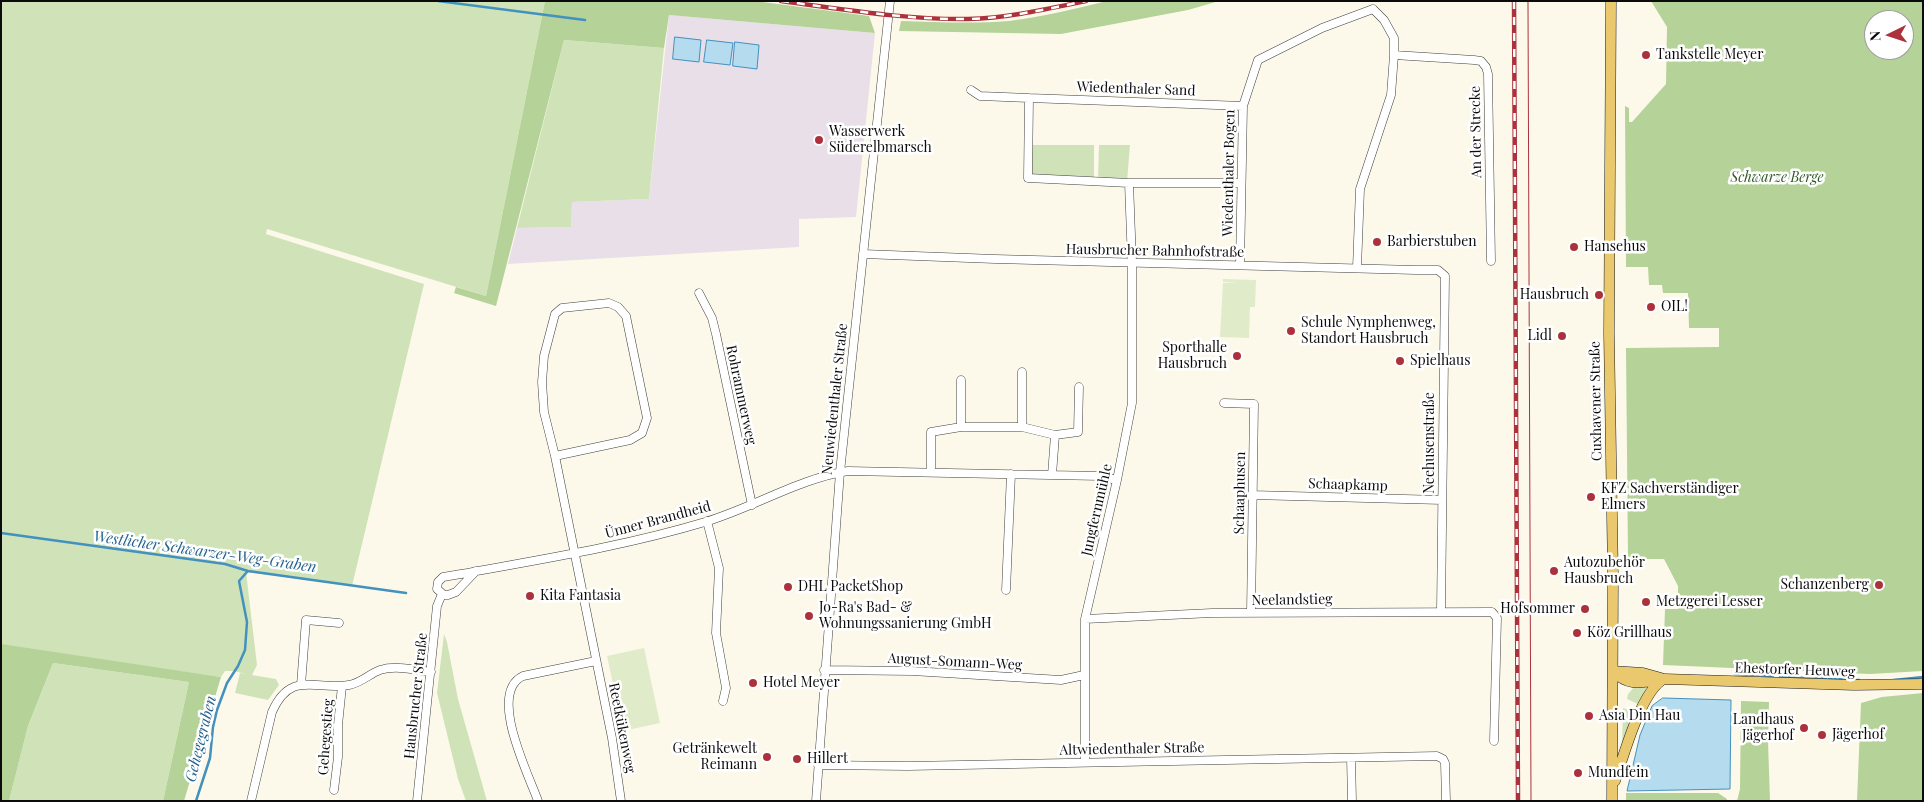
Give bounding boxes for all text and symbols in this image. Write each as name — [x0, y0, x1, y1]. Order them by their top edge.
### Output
north arrow — [1864, 10, 1914, 60]
text: N — [1865, 30, 1884, 42]
place label: Tankstelle Meyer — [1656, 47, 1763, 63]
marker: Tankstelle Meyer — [1640, 49, 1652, 61]
street label: Wiedenthaler Sand — [1076, 79, 1196, 99]
street label: An der Strecke — [1467, 86, 1485, 178]
street label: Wiedenthaler Bogen — [1219, 109, 1239, 237]
place label: Wasserwerk Süderelbmarsch — [829, 124, 932, 156]
marker: Wasserwerk Süderelbmarsch — [813, 134, 825, 146]
park label: Schwarze Berge — [1730, 170, 1824, 186]
place label: Barbierstuben — [1387, 234, 1477, 250]
marker: Barbierstuben — [1371, 236, 1383, 248]
place label: Hansehus — [1584, 239, 1646, 255]
street label: Hausbrucher Bahnhofstraße — [1066, 241, 1244, 261]
marker: Hansehus — [1568, 241, 1580, 253]
place label: Hausbruch — [1520, 287, 1589, 303]
marker: Hausbruch — [1593, 289, 1605, 301]
place label: OIL! — [1661, 299, 1688, 315]
marker: OIL! — [1645, 301, 1657, 313]
place label: Schule Nymphenweg, Standort Hausbruch — [1301, 315, 1436, 348]
street label: Neuwiedenthaler Straße — [819, 322, 851, 476]
marker: Schule Nymphenweg, Standort Hausbruch — [1285, 325, 1297, 337]
place label: Lidl — [1528, 328, 1552, 344]
marker: Lidl — [1556, 330, 1568, 342]
place label: Sporthalle Hausbruch — [1158, 340, 1227, 372]
street label: Cuxhavener Straße — [1587, 341, 1605, 461]
street label: Rohrammerweg — [722, 344, 760, 446]
marker: Sporthalle Hausbruch — [1231, 350, 1243, 362]
place label: Spielhaus — [1410, 353, 1470, 369]
marker: Spielhaus — [1394, 355, 1406, 367]
street label: Neehusenstraße — [1422, 392, 1438, 494]
street label: Schaaphusen — [1231, 451, 1249, 535]
street label: Jungfernmühle — [1078, 462, 1116, 558]
street label: Schaapkamp — [1308, 475, 1388, 495]
place label: KFZ Sachverständiger Elmers — [1601, 481, 1739, 514]
marker: KFZ Sachverständiger Elmers — [1585, 491, 1597, 503]
street label: Ünner Brandheid — [603, 498, 713, 542]
water label: Westlicher Schwarzer-Weg-Graben — [92, 527, 318, 577]
place label: Autozubehör Hausbruch — [1564, 555, 1645, 588]
marker: Autozubehör Hausbruch — [1548, 565, 1560, 577]
place label: Schanzenberg — [1780, 577, 1869, 593]
place label: DHL PacketShop — [798, 579, 903, 595]
marker: Schanzenberg — [1873, 579, 1885, 591]
marker: DHL PacketShop — [782, 581, 794, 593]
place label: Kita Fantasia — [540, 588, 621, 604]
marker: Kita Fantasia — [524, 590, 536, 602]
street label: Neelandstieg — [1251, 591, 1333, 609]
place label: Metzgerei Lesser — [1656, 594, 1763, 610]
marker: Metzgerei Lesser — [1640, 596, 1652, 608]
place label: Jo-Ra's Bad- & Wohnungssanierung GmbH — [819, 600, 991, 632]
place label: Hofsommer — [1500, 601, 1575, 617]
marker: Hofsommer — [1579, 603, 1591, 615]
marker: Jo-Ra's Bad- & Wohnungssanierung GmbH — [803, 610, 815, 622]
place label: Köz Grillhaus — [1587, 625, 1672, 641]
marker: Köz Grillhaus — [1571, 627, 1583, 639]
street label: Hausbrucher Straße — [401, 632, 431, 760]
street label: August-Somann-Weg — [887, 650, 1023, 674]
street label: Ehestorfer Heuweg — [1734, 659, 1856, 681]
place label: Hotel Meyer — [763, 675, 840, 691]
marker: Hotel Meyer — [747, 677, 759, 689]
street label: Reetkükenweg — [605, 681, 639, 775]
water label: Gehegegraben — [182, 694, 220, 784]
street label: Gehegestieg — [315, 698, 337, 776]
place label: Asia Din Hau — [1599, 708, 1680, 724]
marker: Asia Din Hau — [1583, 710, 1595, 722]
place label: Landhaus Jägerhof — [1733, 712, 1794, 744]
marker: Landhaus Jägerhof — [1798, 722, 1810, 734]
place label: Jägerhof — [1832, 727, 1884, 743]
marker: Jägerhof — [1816, 729, 1828, 741]
street label: Altwiedenthaler Straße — [1059, 739, 1205, 759]
place label: Getränkewelt Reimann — [673, 741, 757, 774]
marker: Getränkewelt Reimann — [761, 751, 773, 763]
place label: Hillert — [807, 751, 848, 767]
marker: Hillert — [791, 753, 803, 765]
place label: Mundfein — [1588, 765, 1649, 781]
marker: Mundfein — [1572, 767, 1584, 779]

